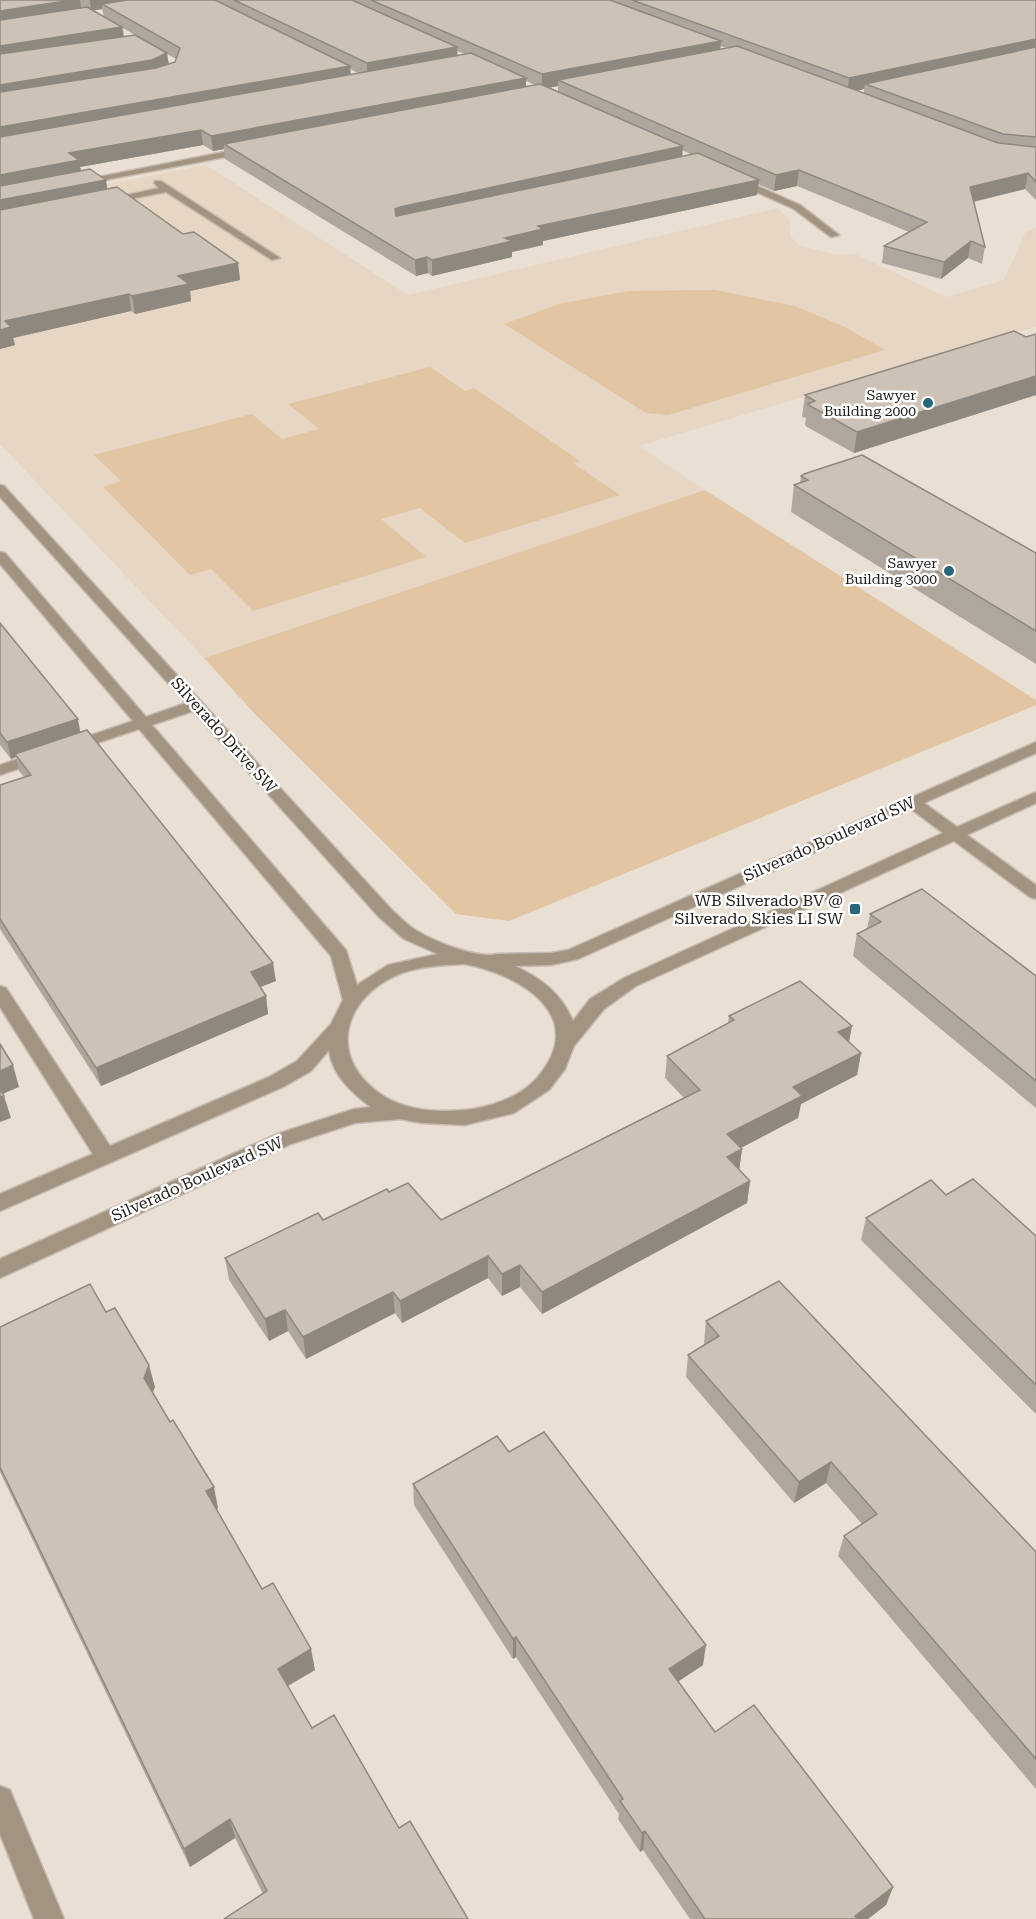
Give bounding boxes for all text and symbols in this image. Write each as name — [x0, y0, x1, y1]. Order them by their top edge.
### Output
place label: Sawyer Building 2000 — [824, 387, 916, 419]
marker: Sawyer Building 2000 — [921, 396, 935, 410]
place label: Sawyer Building 3000 — [845, 555, 937, 587]
marker: Sawyer Building 3000 — [942, 564, 956, 578]
street label: Silverado Drive SW — [167, 673, 281, 797]
street label: Silverado Boulevard SW — [740, 792, 918, 885]
place label: WB Silverado BV @ Silverado Skies LI SW — [675, 891, 844, 928]
marker: WB Silverado BV @ Silverado Skies LI SW — [848, 902, 862, 916]
street label: Silverado Boulevard SW — [108, 1132, 286, 1225]

